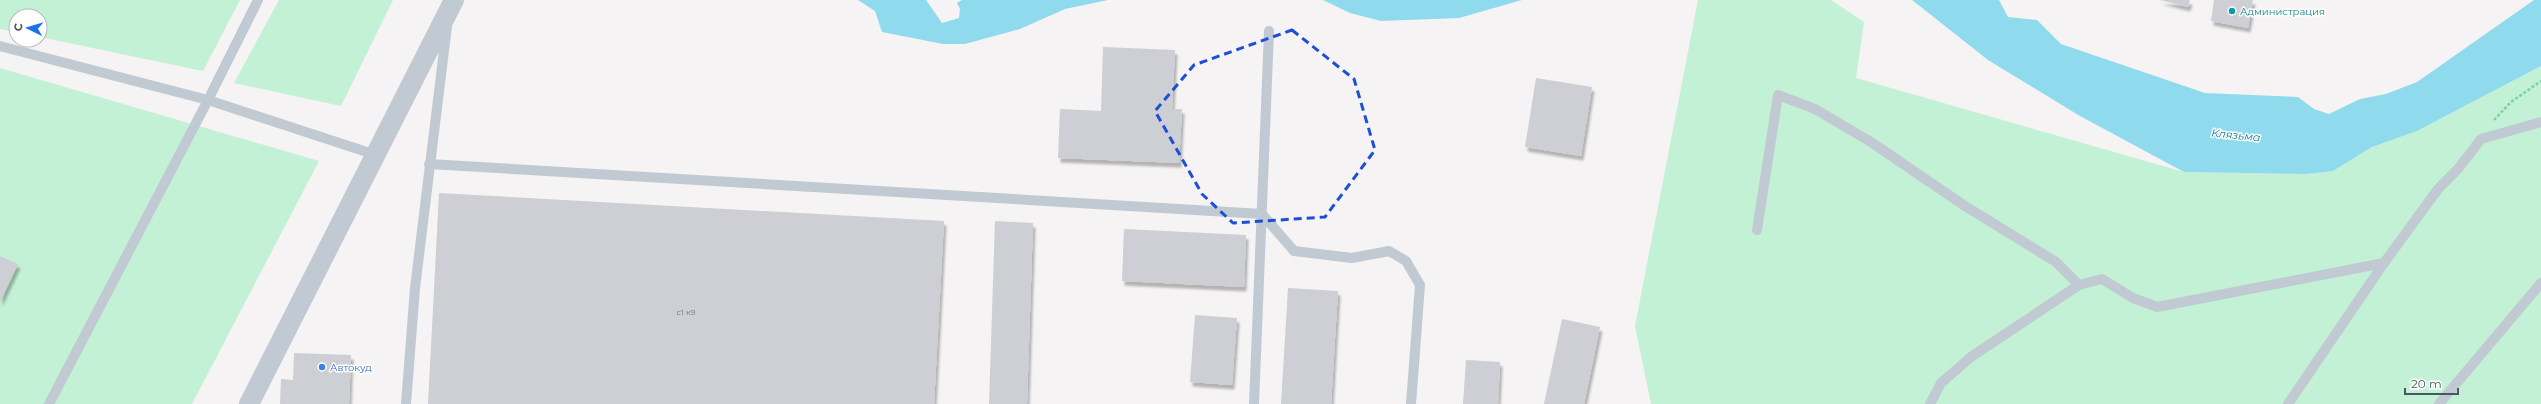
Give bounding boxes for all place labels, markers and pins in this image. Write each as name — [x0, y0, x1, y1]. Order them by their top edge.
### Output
place label: Администрация — [2240, 5, 2325, 18]
marker: Администрация — [2227, 6, 2237, 16]
place label: Автокуд — [330, 361, 372, 374]
marker: Автокуд — [317, 362, 327, 372]

